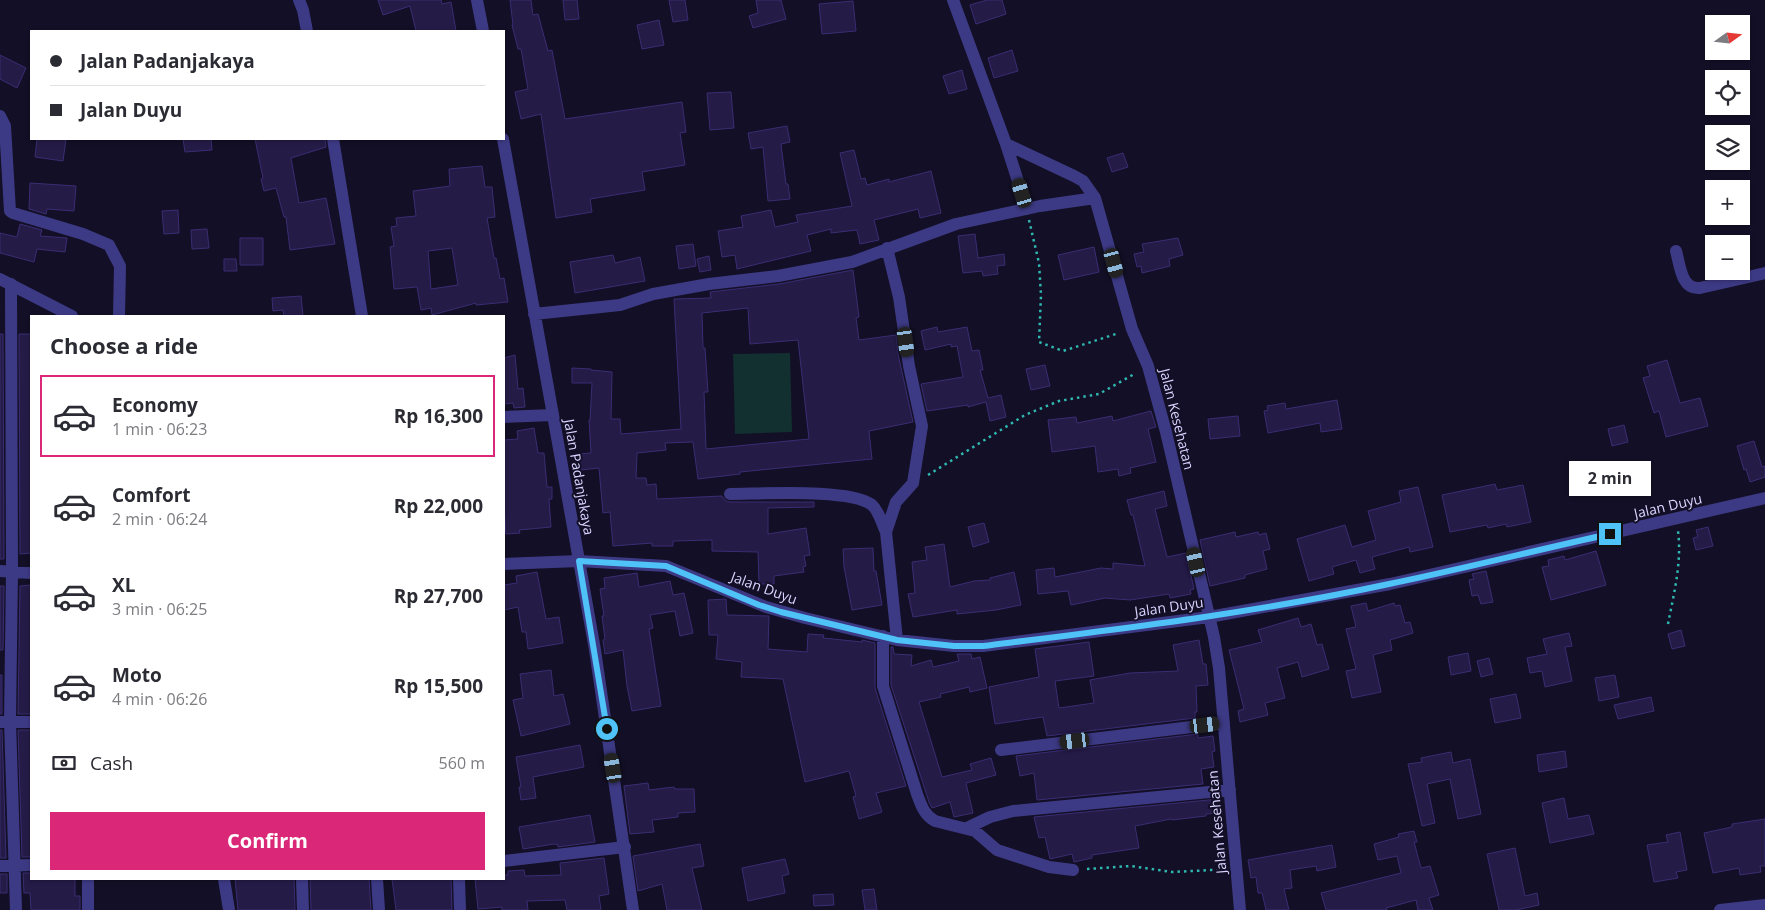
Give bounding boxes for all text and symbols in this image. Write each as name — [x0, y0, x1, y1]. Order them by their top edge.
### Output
north arrow — [1705, 15, 1750, 60]
map controls — [1705, 15, 1750, 280]
text: Jalan Padanjakaya — [80, 48, 255, 74]
button: locate — [1705, 70, 1750, 115]
text: Jalan Duyu — [80, 97, 182, 123]
button: layers — [1705, 125, 1750, 170]
car — [1010, 176, 1033, 210]
button: + — [1705, 180, 1750, 225]
button: − — [1705, 235, 1750, 280]
car — [1102, 247, 1125, 279]
car — [896, 326, 915, 358]
text: Choose a ride — [50, 330, 198, 360]
street label: Jalan Kesehatan — [1155, 364, 1199, 472]
text: Economy — [112, 392, 198, 418]
icon: car — [52, 394, 97, 439]
text: Rp 16,300 — [394, 403, 483, 429]
street label: Jalan Padanjakaya — [560, 415, 599, 536]
text: 1 min · 06:23 — [112, 418, 207, 440]
callout: 2 min — [1569, 462, 1651, 496]
text: 2 min — [1588, 467, 1632, 489]
text: Comfort — [112, 482, 191, 508]
icon: car — [52, 484, 97, 529]
street label: Jalan Duyu — [1630, 488, 1704, 523]
text: Rp 22,000 — [394, 493, 483, 519]
text: 2 min · 06:24 — [112, 508, 207, 530]
route end — [1599, 523, 1621, 545]
car — [1185, 546, 1206, 578]
street label: Jalan Duyu — [726, 566, 800, 608]
text: XL — [112, 572, 135, 598]
icon: car — [52, 574, 97, 619]
text: Rp 27,700 — [394, 583, 483, 609]
street label: Jalan Duyu — [1131, 592, 1205, 621]
text: 3 min · 06:25 — [112, 598, 207, 620]
text: Moto — [112, 662, 162, 688]
icon: car — [52, 664, 97, 709]
text: Rp 15,500 — [394, 673, 483, 699]
text: 4 min · 06:26 — [112, 688, 207, 710]
car — [1189, 716, 1220, 734]
route start — [596, 718, 618, 740]
car — [1059, 732, 1090, 750]
icon: cash — [50, 749, 78, 777]
text: Cash — [90, 750, 133, 776]
text: 560 m — [439, 752, 485, 774]
car — [603, 752, 622, 784]
street label: Jalan Kesehatan — [1203, 770, 1231, 877]
button: Confirm — [50, 812, 485, 870]

